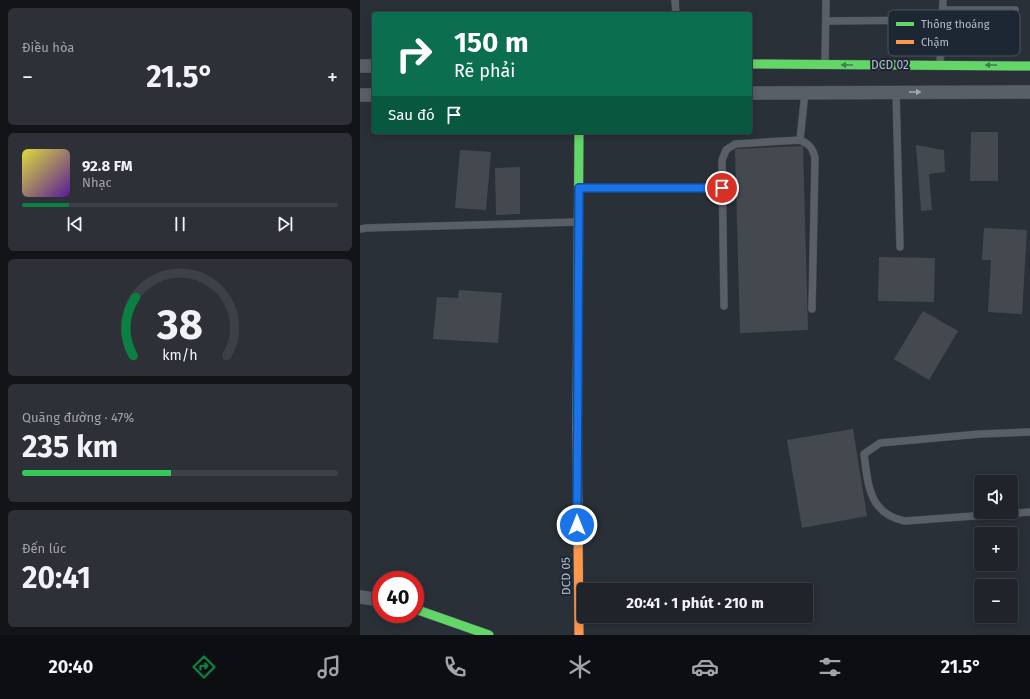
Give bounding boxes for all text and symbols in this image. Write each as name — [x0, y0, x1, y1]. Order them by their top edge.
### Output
legend — [888, 10, 1020, 56]
text: Thông thoáng — [921, 18, 990, 31]
text: 150 m — [454, 26, 529, 59]
icon: right — [388, 28, 440, 80]
text: Chậm — [921, 36, 949, 49]
text: Điều hòa — [22, 40, 74, 55]
street label: DCD 02 — [871, 58, 909, 72]
text: 21.5° — [146, 59, 214, 95]
text: Rẽ phải — [454, 60, 515, 82]
one-way arrow — [840, 62, 853, 68]
one-way arrow — [984, 62, 997, 68]
text: − — [22, 64, 33, 91]
text: + — [327, 64, 338, 91]
one-way arrow — [909, 89, 922, 95]
icon: arrive — [443, 104, 465, 126]
text: Sau đó — [388, 106, 435, 124]
text: 92.8 FM — [82, 157, 132, 175]
pin — [705, 171, 739, 205]
text: Nhạc — [82, 175, 112, 190]
icon: arrive — [711, 177, 733, 199]
icon: previous — [64, 213, 86, 235]
icon: pause — [169, 213, 191, 235]
icon: next — [274, 213, 296, 235]
text: 38 — [156, 299, 203, 349]
text: km/h — [162, 346, 198, 363]
text: Quãng đường · 47% — [22, 410, 134, 425]
text: 235 km — [22, 429, 118, 465]
map controls — [974, 475, 1018, 623]
button: sound — [974, 475, 1018, 519]
position arrow — [556, 504, 598, 546]
button: + — [974, 527, 1018, 571]
text: Đến lúc — [22, 541, 66, 556]
street label: DCD 05 — [559, 557, 573, 595]
text: 20:41 — [22, 560, 91, 596]
speed limit sign: 40 — [372, 571, 424, 623]
button: − — [974, 579, 1018, 623]
text: 20:41 · 1 phút · 210 m — [626, 594, 764, 612]
icon: directions — [190, 653, 218, 681]
icon: music — [315, 653, 343, 681]
icon: phone — [441, 653, 469, 681]
icon: climate — [566, 653, 594, 681]
icon: car — [691, 653, 719, 681]
icon: filters — [816, 653, 844, 681]
text: 20:40 — [49, 656, 93, 678]
text: 21.5° — [941, 656, 981, 678]

